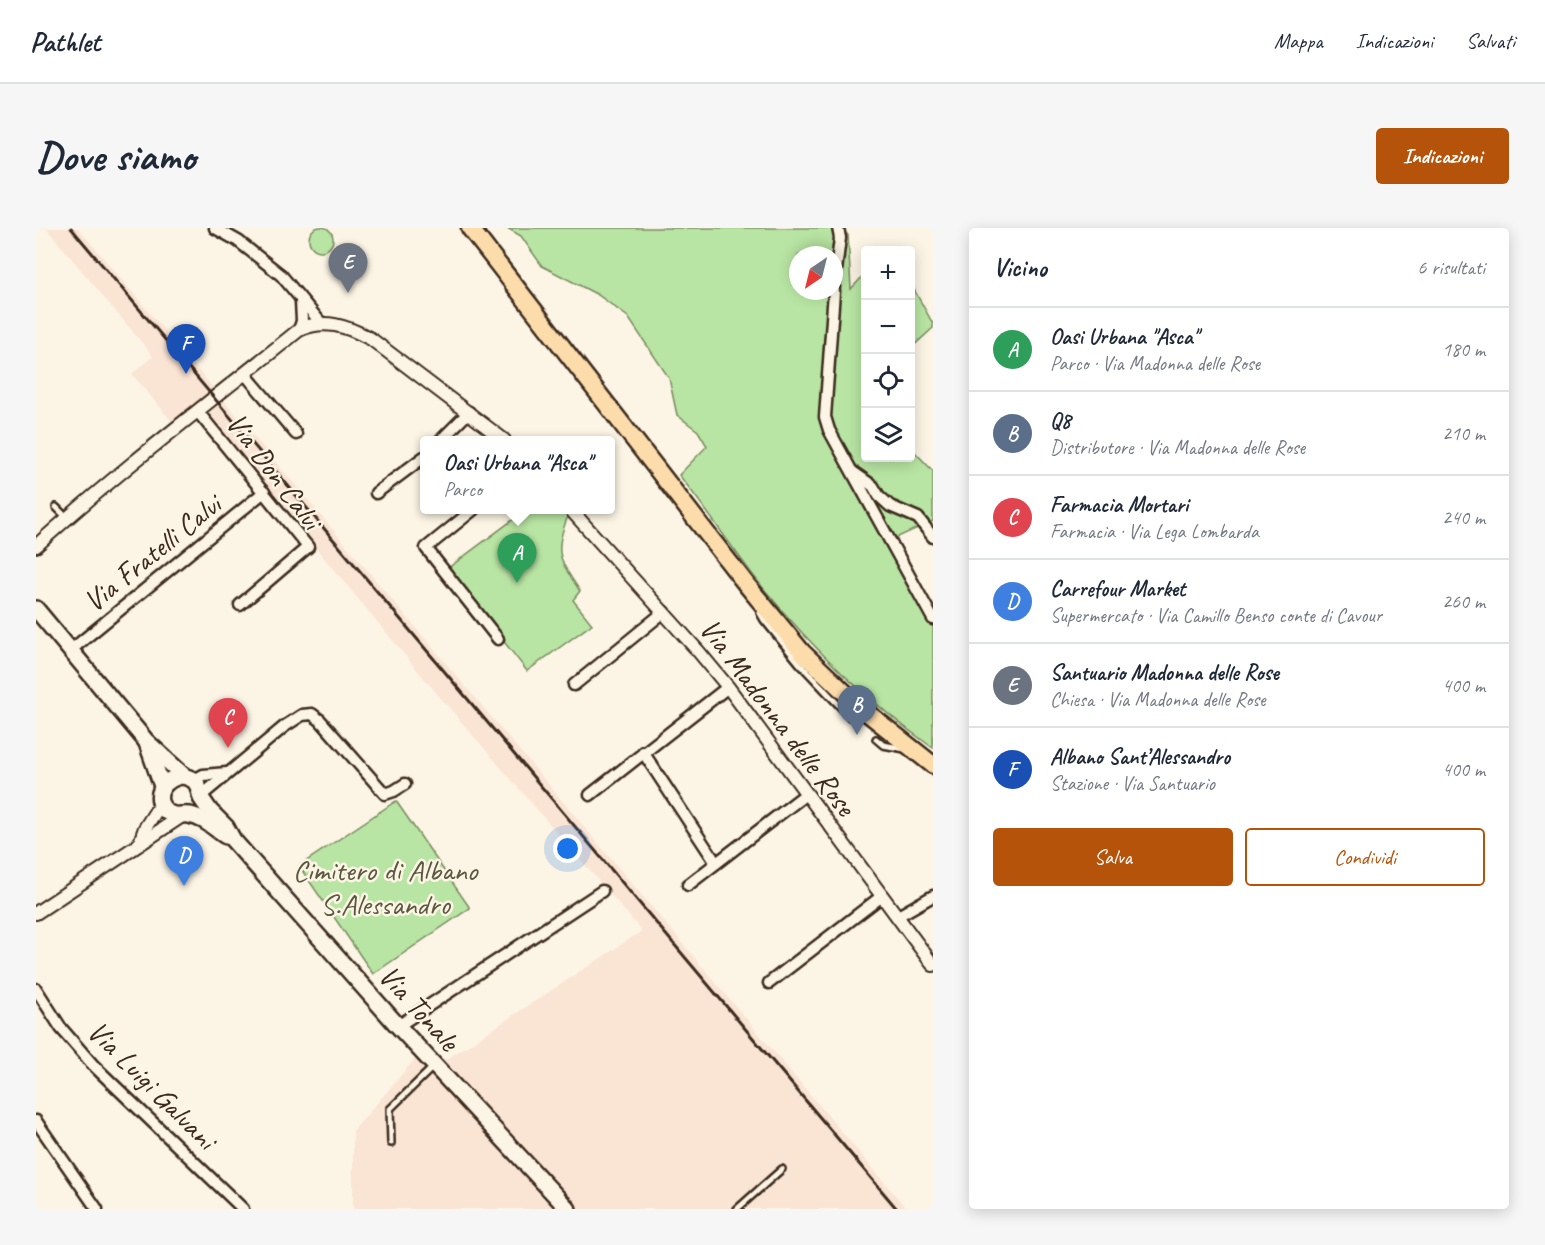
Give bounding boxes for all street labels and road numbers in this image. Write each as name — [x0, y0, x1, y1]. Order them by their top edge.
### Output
street label: Via Don Calvi — [218, 405, 332, 540]
street label: Via Fratelli Calvi — [75, 484, 231, 620]
street label: Via Madonna delle Rose — [691, 611, 866, 825]
street label: Via Tonale — [371, 957, 469, 1061]
street label: Via Luigi Galvani — [79, 1012, 227, 1160]

